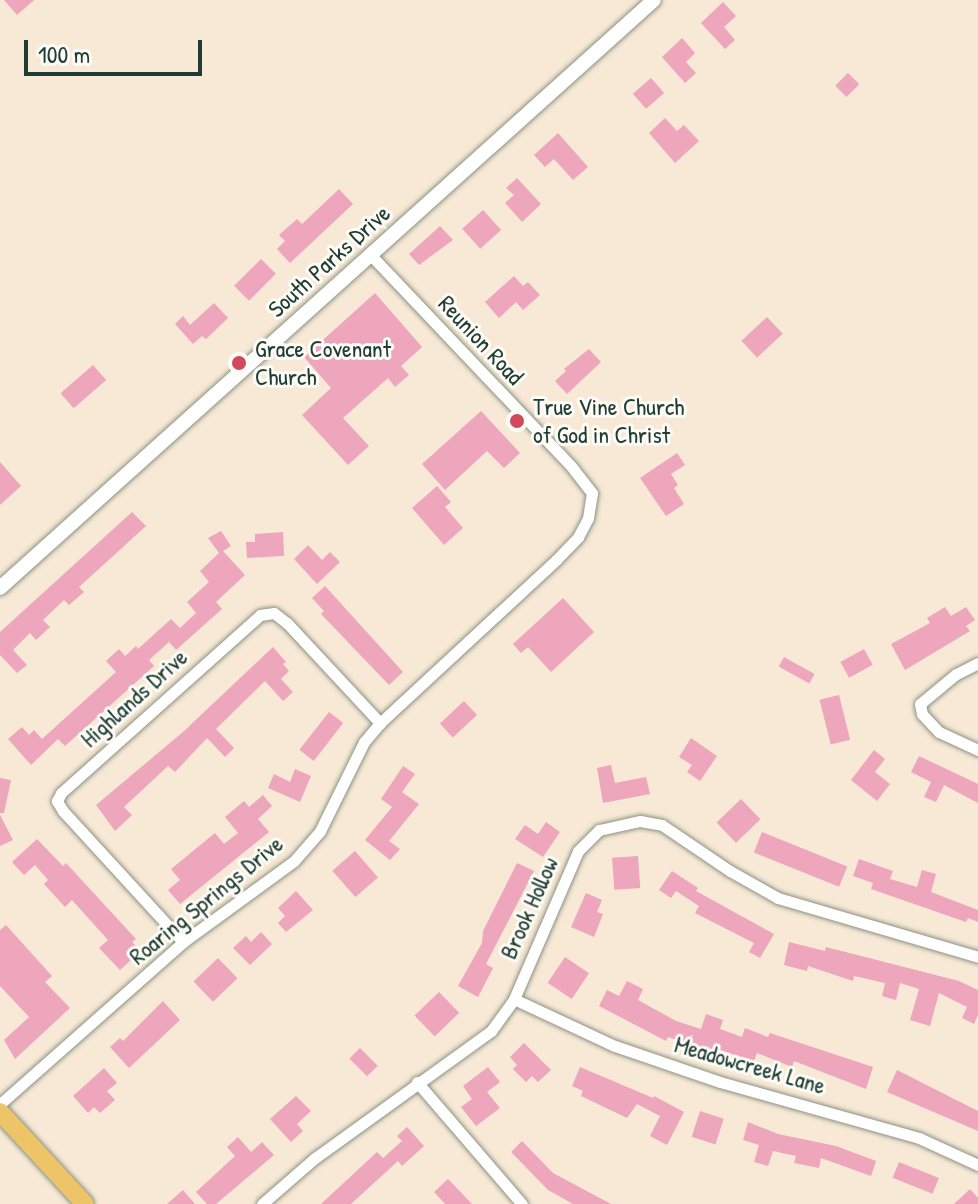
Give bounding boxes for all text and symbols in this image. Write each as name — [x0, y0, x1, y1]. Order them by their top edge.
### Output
scale bar — [28, 24, 206, 74]
text: 100 m — [38, 38, 90, 70]
street label: South Parks Drive — [262, 199, 396, 323]
street label: Reunion Road — [432, 289, 530, 391]
place label: Grace Covenant Church — [255, 335, 391, 391]
marker: Grace Covenant Church — [230, 354, 248, 372]
place label: True Vine Church of God in Christ — [533, 393, 684, 449]
marker: True Vine Church of God in Christ — [508, 412, 526, 430]
street label: Highlands Drive — [75, 643, 193, 753]
street label: Roaring Springs Drive — [123, 829, 289, 971]
street label: Brook Hollow — [494, 853, 564, 963]
street label: Meadowcreek Lane — [671, 1030, 829, 1100]

